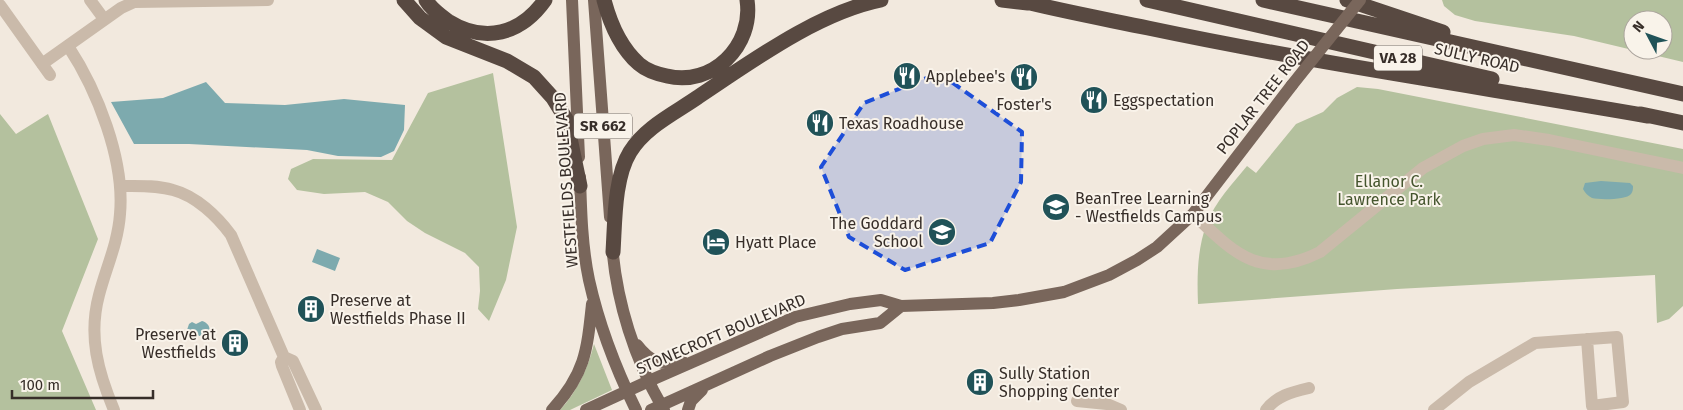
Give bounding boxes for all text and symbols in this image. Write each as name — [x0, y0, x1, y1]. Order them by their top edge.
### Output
north arrow — [1623, 10, 1673, 60]
text: N — [1629, 18, 1648, 36]
street label: POPLAR TREE ROAD — [1212, 36, 1314, 158]
street label: SULLY ROAD — [1433, 39, 1521, 77]
road number: VA 28 — [1374, 46, 1422, 70]
restaurant icon: Applebee's — [892, 61, 922, 91]
restaurant icon: Foster's — [1009, 62, 1039, 92]
place label: Applebee's — [926, 67, 1005, 86]
restaurant icon: Eggspectation — [1079, 85, 1109, 115]
street label: WESTFIELDS BOULEVARD — [550, 91, 582, 269]
place label: Eggspectation — [1113, 91, 1215, 110]
place label: Foster's — [996, 95, 1052, 114]
restaurant icon: Texas Roadhouse — [805, 108, 835, 138]
road number: SR 662 — [574, 114, 632, 138]
place label: Texas Roadhouse — [839, 114, 964, 133]
park label: Ellanor C. Lawrence Park — [1337, 172, 1442, 209]
place label: BeanTree Learning - Westfields Campus — [1075, 189, 1222, 226]
school or university icon: BeanTree Learning - Westfields Campus — [1041, 192, 1071, 222]
place label: The Goddard School — [830, 214, 923, 251]
school or university icon: The Goddard School — [927, 217, 957, 247]
hotel icon: Hyatt Place — [701, 227, 731, 257]
place label: Hyatt Place — [735, 233, 817, 252]
street label: STONECROFT BOULEVARD — [633, 290, 809, 378]
place label: Preserve at Westfields Phase II — [330, 291, 466, 328]
building icon: Preserve at Westfields Phase II — [296, 294, 326, 324]
place label: Preserve at Westfields — [135, 325, 216, 362]
building icon: Preserve at Westfields — [220, 328, 250, 358]
place label: Sully Station Shopping Center — [999, 364, 1120, 401]
building icon: Sully Station Shopping Center — [965, 367, 995, 397]
scale bar — [12, 368, 154, 400]
text: 100 m — [20, 376, 60, 394]

